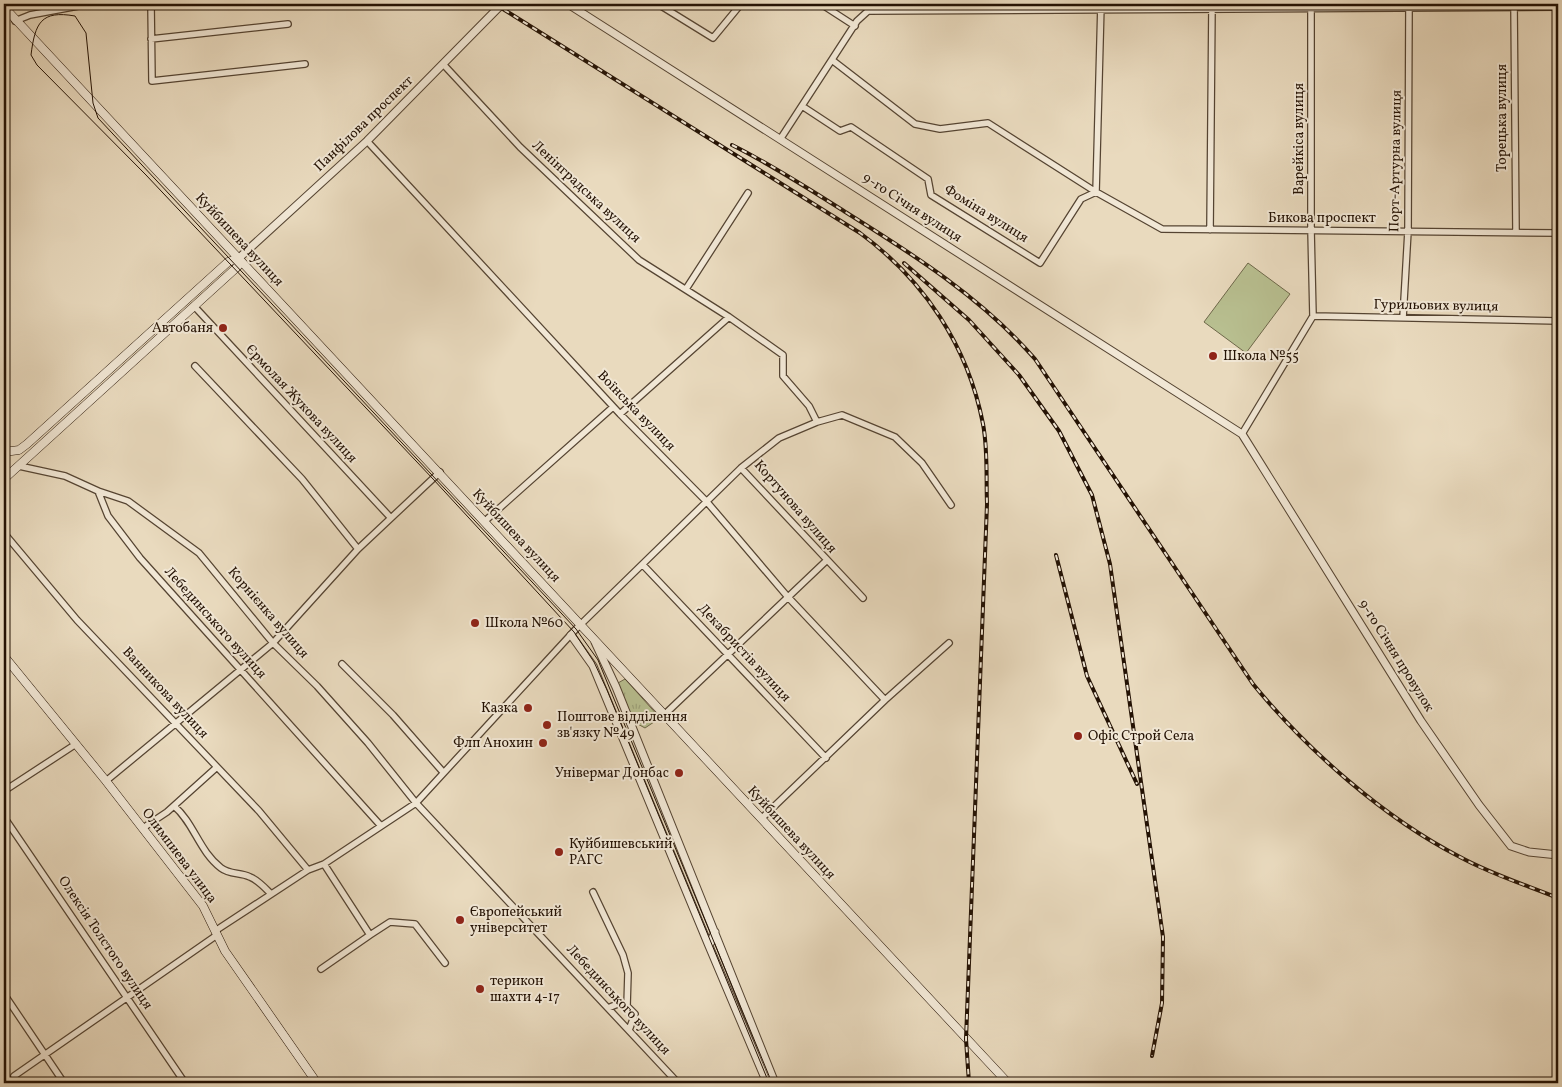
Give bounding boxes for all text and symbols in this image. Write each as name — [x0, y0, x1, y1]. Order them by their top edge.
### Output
street label: Торецька вулиця — [1493, 64, 1512, 172]
street label: Панфілова проспект — [310, 72, 418, 176]
street label: Варейкіса вулиця — [1290, 83, 1309, 195]
street label: Порт-Артурна вулиця — [1385, 90, 1407, 232]
street label: Ленінградська вулиця — [527, 136, 645, 248]
street label: 9-го Січня вулиця — [858, 169, 966, 247]
street label: Фоміна вулиця — [940, 180, 1032, 248]
street label: Куйбишева вулиця — [191, 189, 287, 291]
street label: Бикова проспект — [1268, 209, 1376, 228]
street label: Гурильових вулиця — [1373, 295, 1499, 317]
place label: Автобаня — [152, 319, 213, 338]
marker: Автобаня — [217, 322, 229, 334]
street label: Єрмолая Жукова вулиця — [241, 341, 361, 467]
place label: Школа №55 — [1223, 347, 1299, 366]
marker: Школа №55 — [1207, 350, 1219, 362]
street label: Воїнська вулиця — [593, 367, 679, 455]
street label: Кортунова вулиця — [749, 456, 841, 558]
street label: Куйбишева вулиця — [468, 485, 564, 587]
street label: Лебединського вулиця — [159, 563, 271, 683]
street label: Корнієнка вулиця — [223, 563, 313, 663]
street label: 9-го Січня провулок — [1354, 596, 1439, 716]
street label: Декабристів вулиця — [693, 600, 795, 706]
place label: Школа №60 — [485, 614, 563, 633]
marker: Школа №60 — [469, 617, 481, 629]
street label: Ванникова вулиця — [118, 643, 212, 743]
place label: Казка — [481, 699, 518, 718]
marker: Казка — [522, 702, 534, 714]
place label: Поштове відділення зв'язку №49 — [557, 708, 687, 743]
marker: Поштове відділення зв'язку №49 — [541, 719, 553, 731]
place label: Офіс Строй Села — [1088, 727, 1194, 746]
marker: Офіс Строй Села — [1072, 730, 1084, 742]
place label: Флп Анохин — [453, 734, 533, 753]
marker: Флп Анохин — [537, 737, 549, 749]
place label: Універмаг Донбас — [555, 764, 669, 783]
marker: Універмаг Донбас — [673, 767, 685, 779]
street label: Куйбишева вулиця — [743, 782, 839, 884]
street label: Олимпиева улица — [137, 804, 221, 908]
place label: Куйбишевський РАГС — [569, 835, 673, 870]
marker: Куйбишевський РАГС — [553, 846, 565, 858]
street label: Олексія Толстого вулиця — [53, 873, 157, 1013]
place label: Європейський університет — [470, 903, 563, 938]
marker: Європейський університет — [454, 914, 466, 926]
street label: Лебединського вулиця — [562, 941, 674, 1059]
place label: терикон шахти 4-17 — [490, 972, 560, 1007]
marker: терикон шахти 4-17 — [474, 983, 486, 995]

